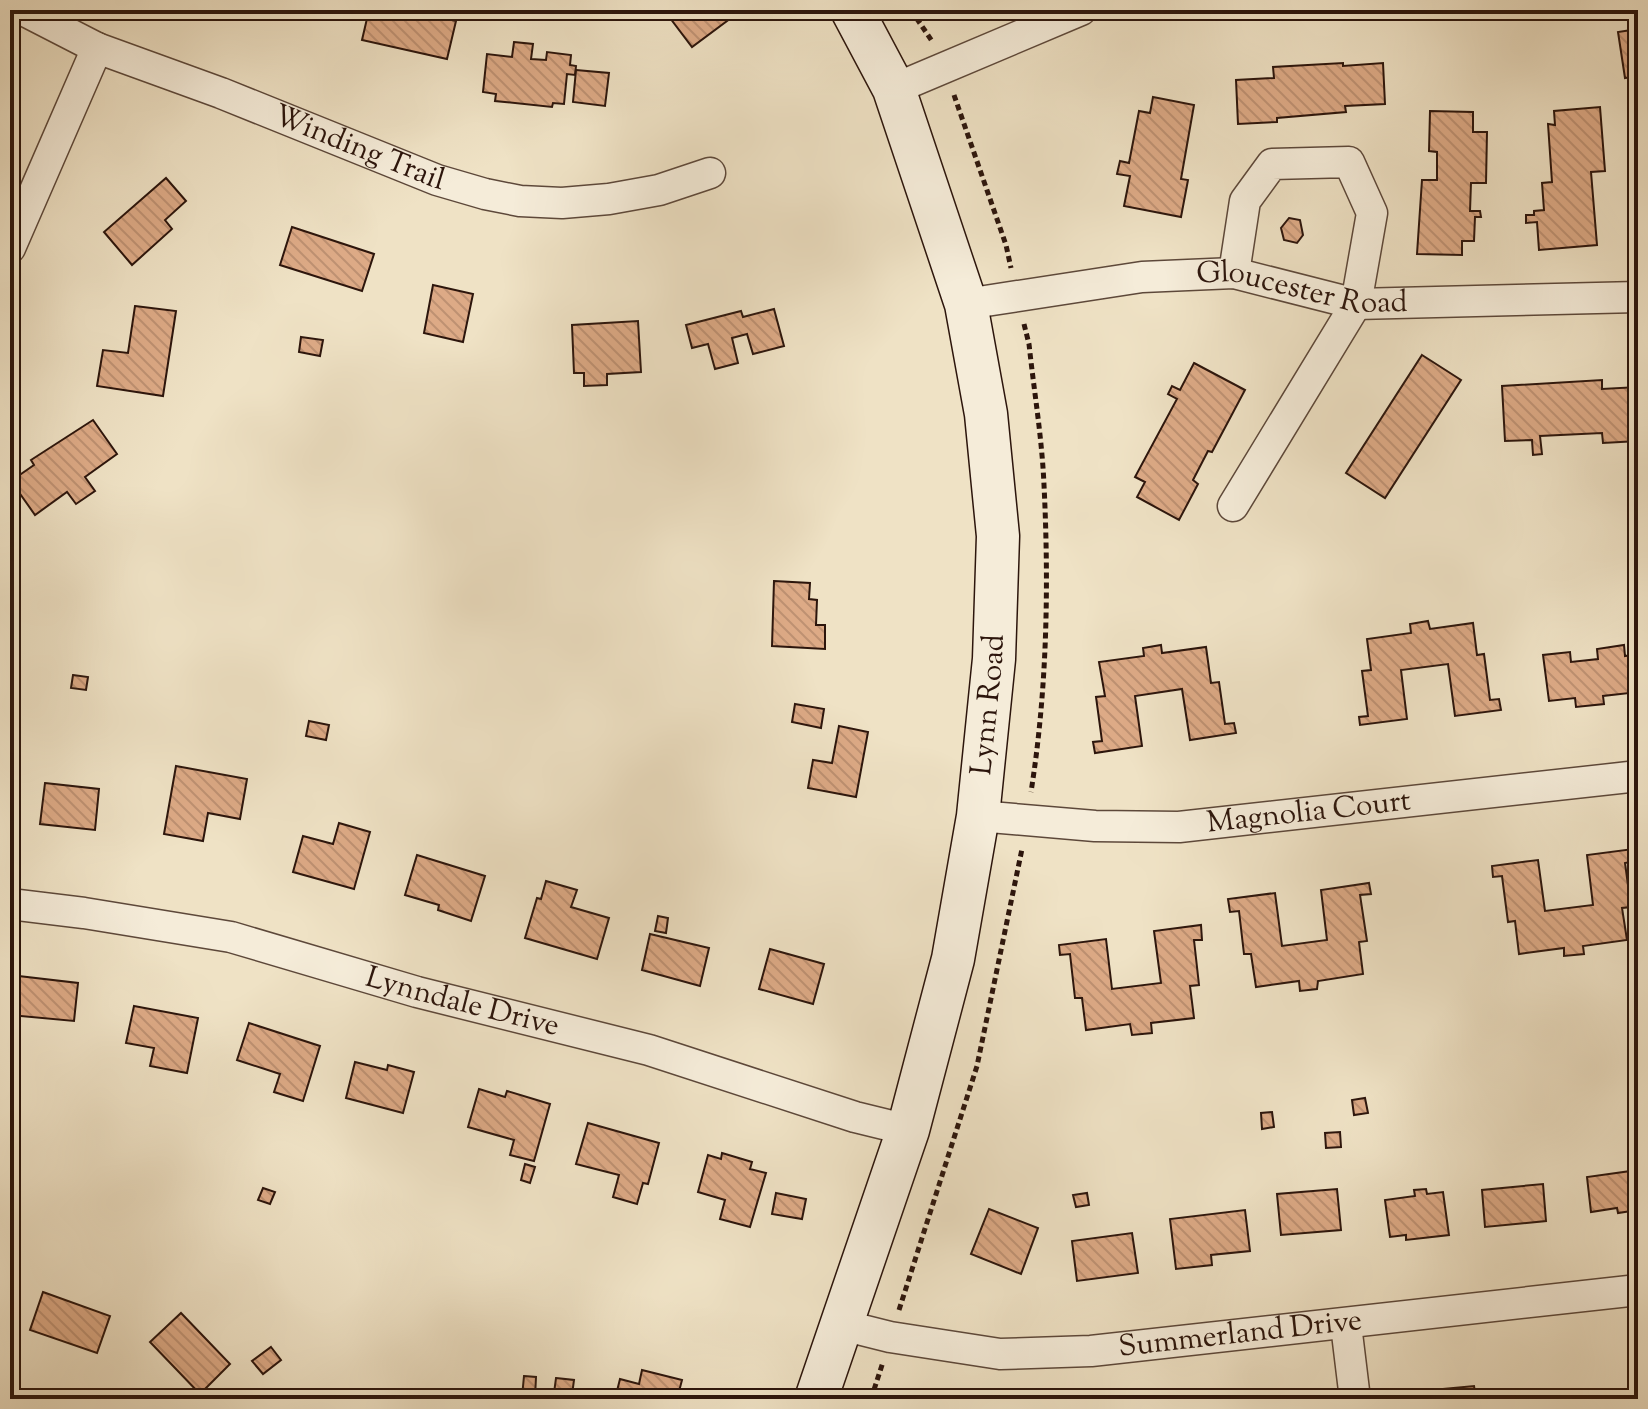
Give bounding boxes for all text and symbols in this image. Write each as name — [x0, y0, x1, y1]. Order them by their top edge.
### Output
street label: Winding Trail — [267, 95, 450, 203]
street label: Gloucester Road — [1195, 251, 1408, 326]
street label: Lynn Road — [961, 634, 1016, 777]
street label: Magnolia Court — [1204, 780, 1413, 845]
street label: Lynndale Drive — [360, 956, 564, 1048]
street label: Summerland Drive — [1116, 1299, 1364, 1369]

